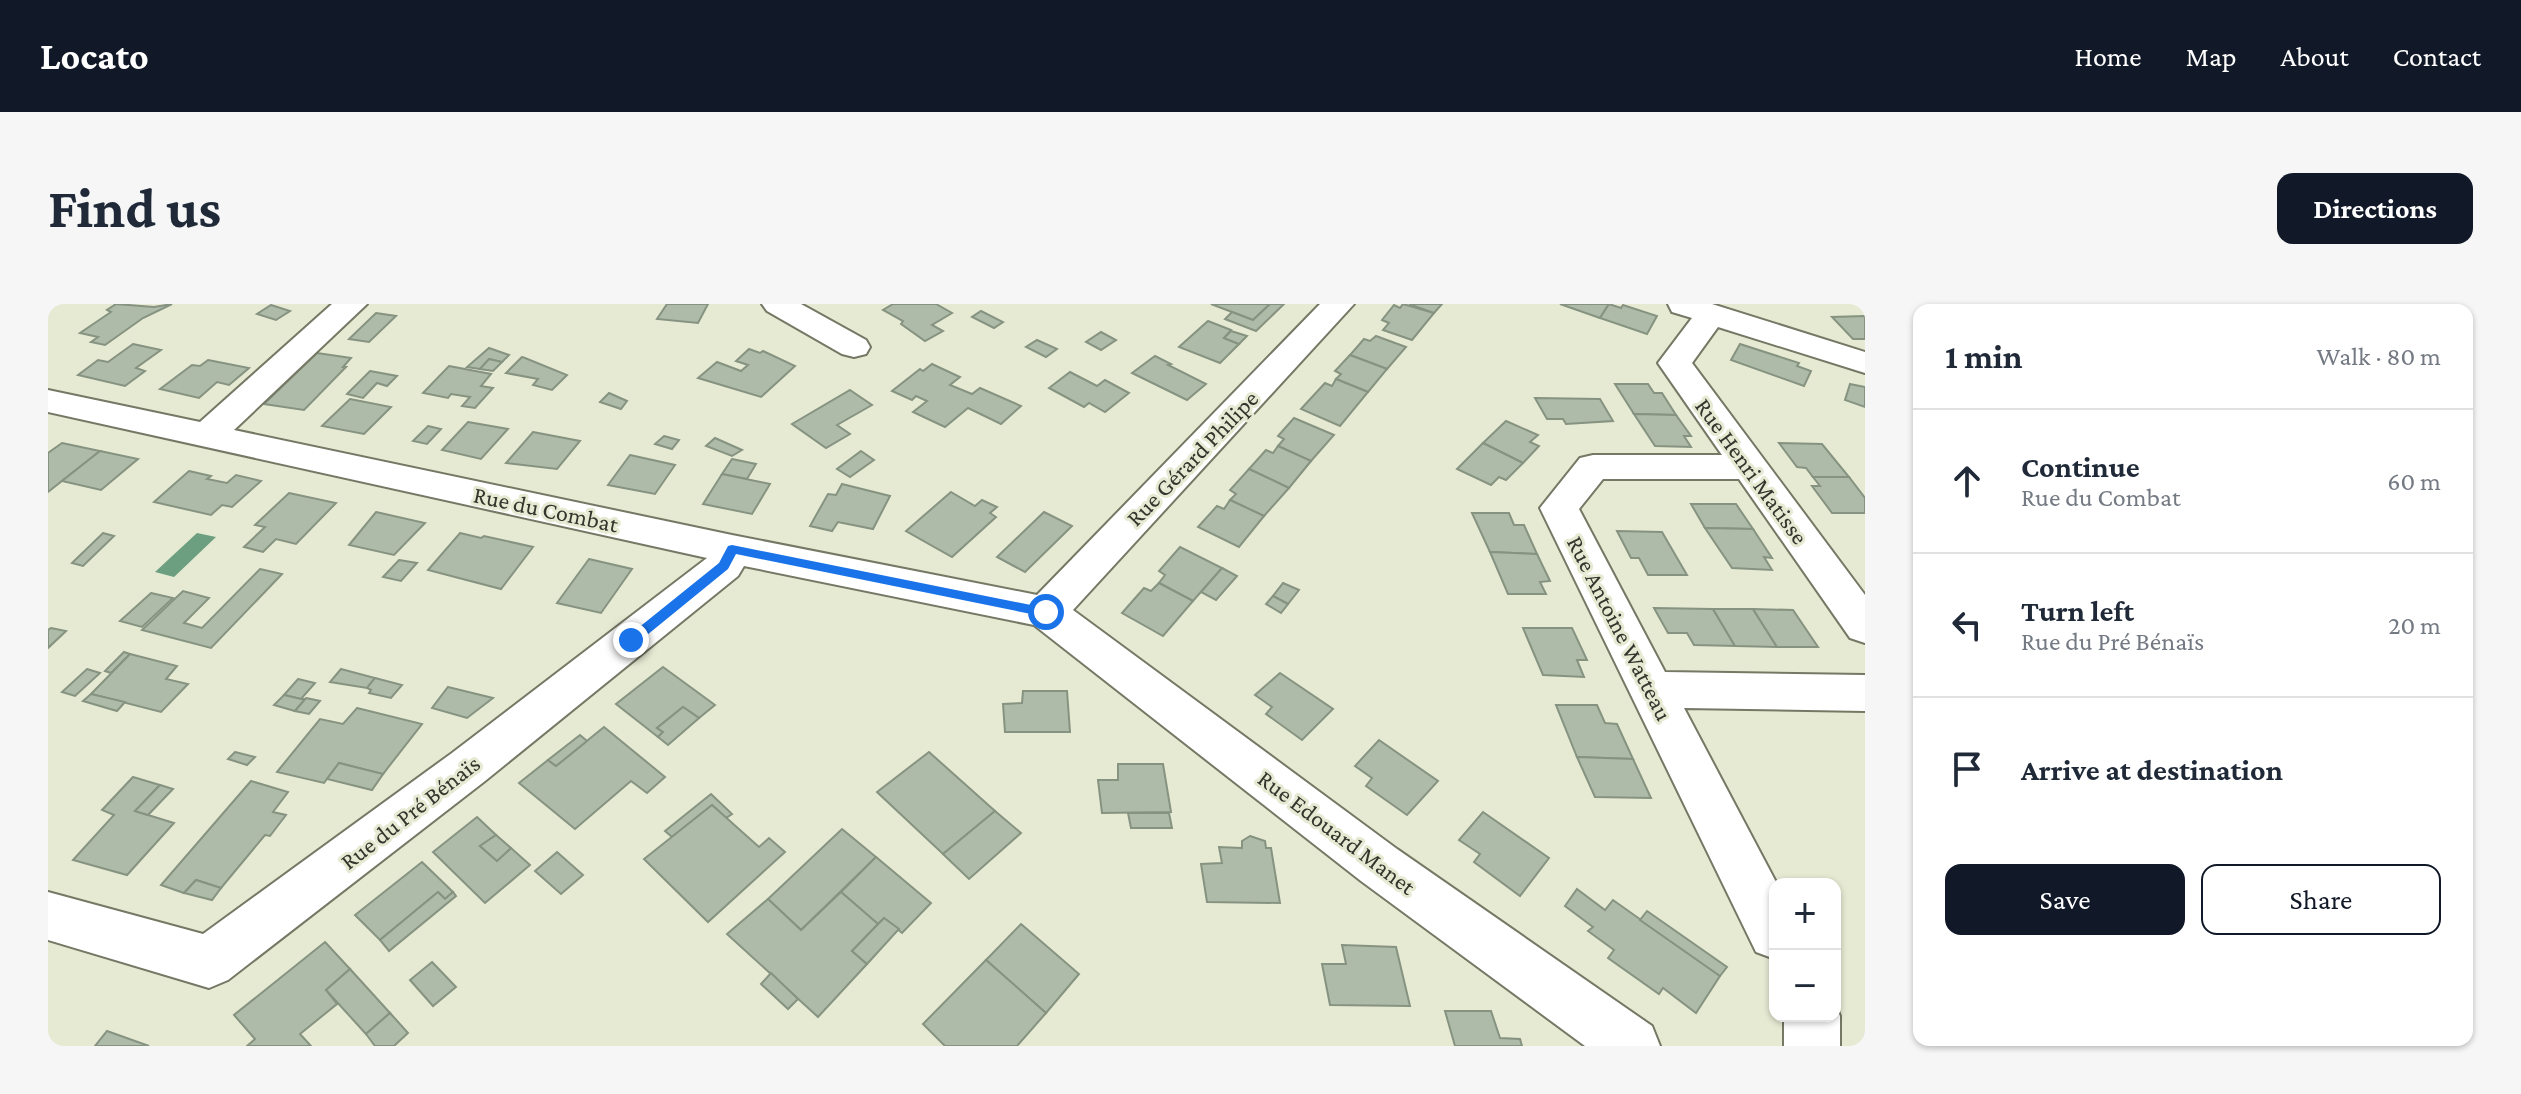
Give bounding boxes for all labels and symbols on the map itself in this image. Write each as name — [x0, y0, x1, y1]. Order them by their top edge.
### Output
street label: Rue Gérard Philipe — [1121, 385, 1263, 531]
street label: Rue Henri Matisse — [1690, 393, 1814, 549]
street label: Rue du Combat — [471, 480, 622, 538]
street label: Rue Antoine Watteau — [1562, 531, 1678, 725]
route start — [1028, 594, 1064, 630]
route end — [613, 622, 649, 658]
street label: Rue du Pré Bénaïs — [335, 749, 485, 875]
street label: Rue Edouard Manet — [1253, 764, 1422, 901]

